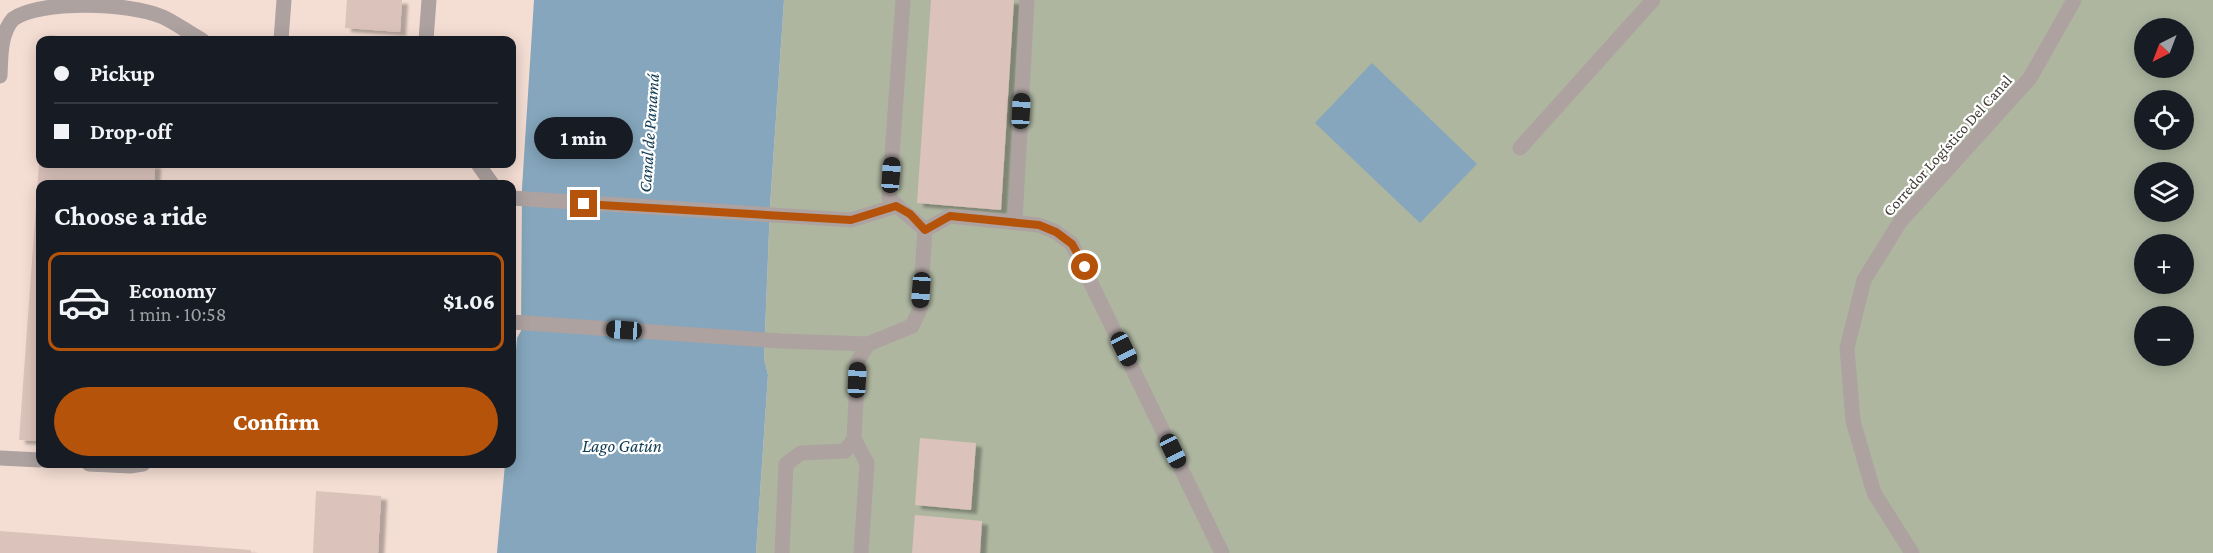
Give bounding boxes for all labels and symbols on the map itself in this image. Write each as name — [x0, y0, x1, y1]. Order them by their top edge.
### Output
north arrow — [2134, 18, 2194, 78]
water label: Canal de Panamá — [635, 72, 663, 193]
street label: Corredor Logístico Del Canal — [1880, 72, 2016, 220]
car — [1011, 93, 1031, 129]
callout: 1 min — [534, 117, 634, 159]
car — [881, 156, 901, 194]
route end — [570, 190, 597, 217]
route start — [1071, 253, 1098, 280]
car — [911, 271, 931, 309]
car — [605, 320, 643, 340]
car — [1108, 329, 1140, 369]
car — [847, 362, 867, 398]
car — [1157, 431, 1189, 471]
water label: Lago Gatún — [582, 436, 662, 456]

